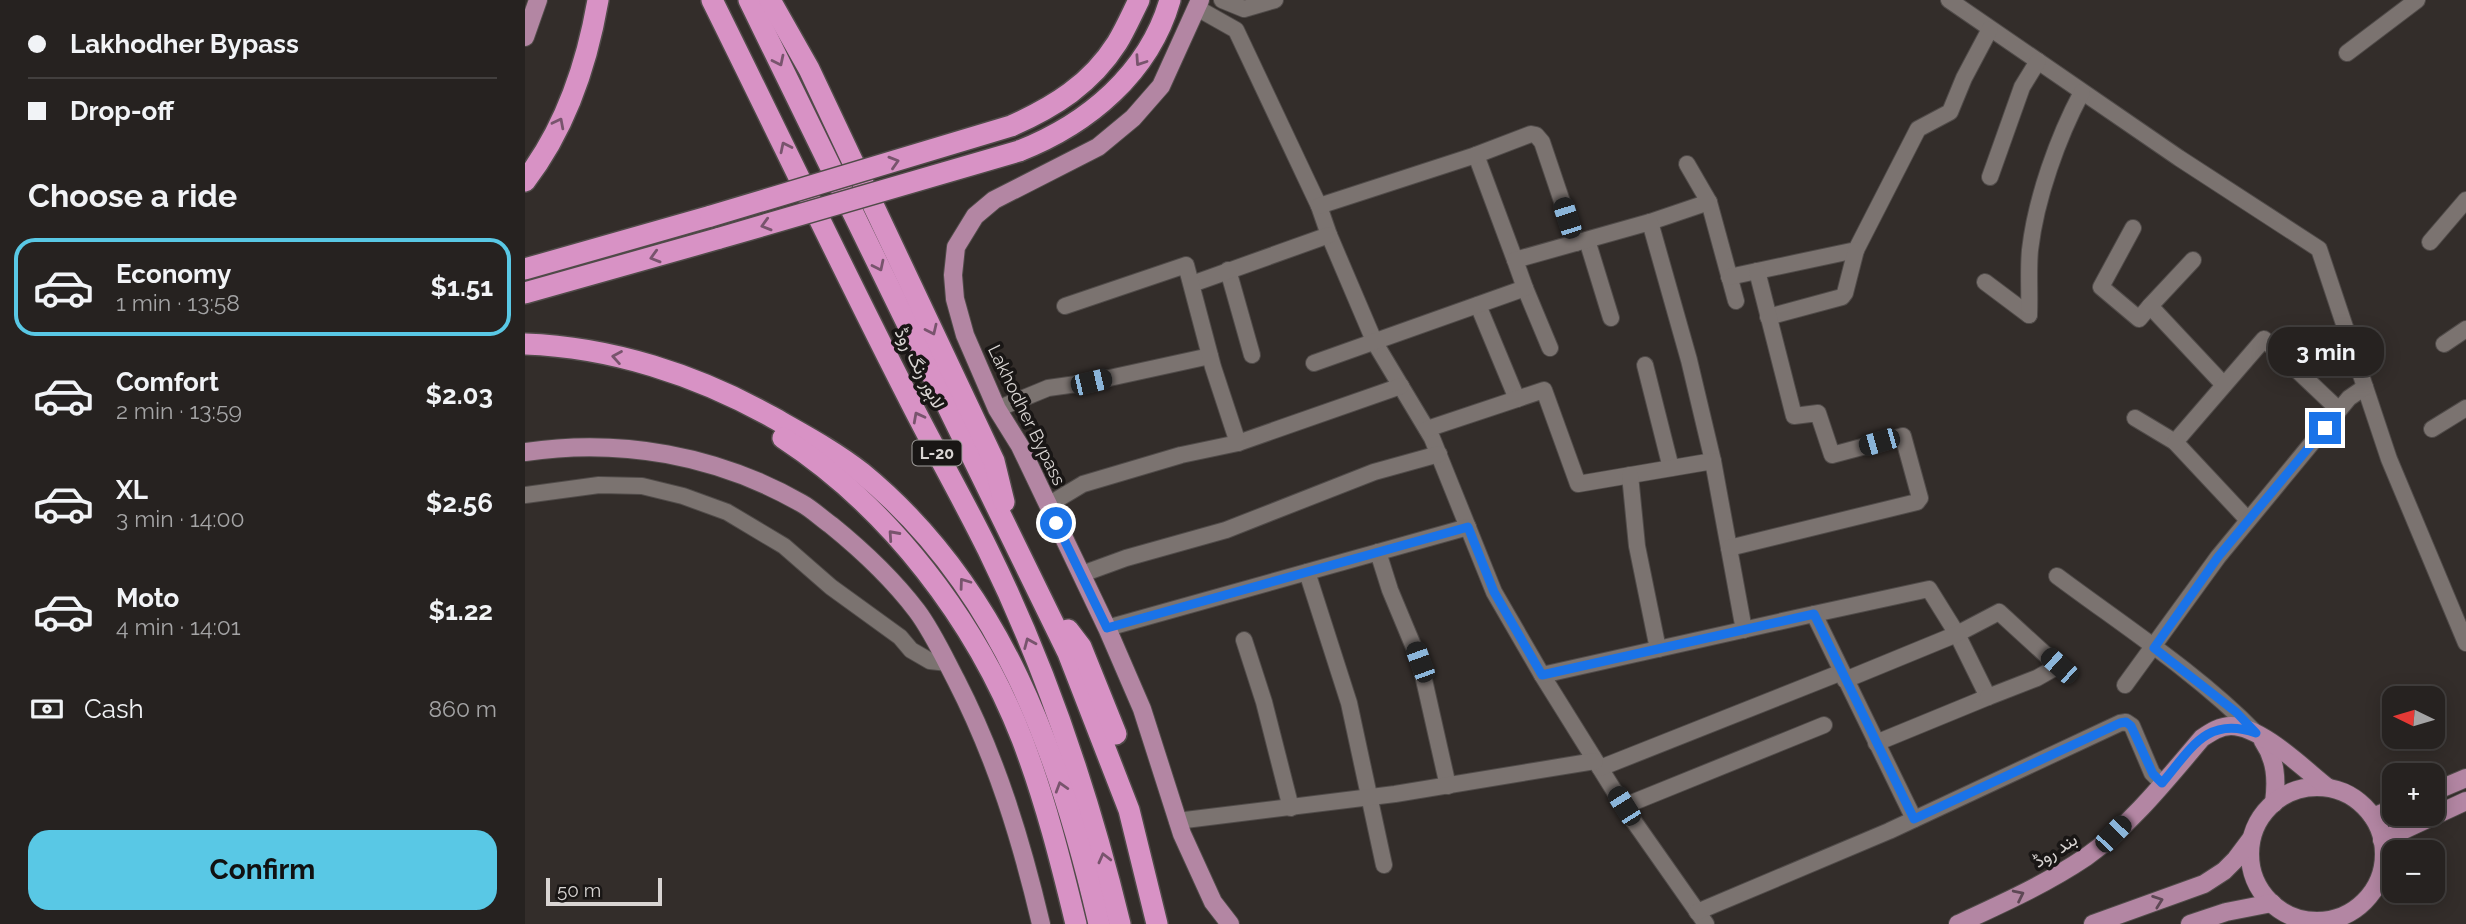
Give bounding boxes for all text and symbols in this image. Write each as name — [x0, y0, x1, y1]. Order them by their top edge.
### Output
text: Lakhodher Bypass — [70, 29, 299, 59]
one-way arrow — [1136, 53, 1148, 66]
one-way arrow — [771, 54, 785, 66]
text: Drop-off — [70, 96, 174, 126]
one-way arrow — [551, 118, 565, 130]
one-way arrow — [780, 142, 794, 154]
one-way arrow — [887, 155, 899, 170]
text: Choose a ride — [28, 177, 237, 214]
car — [1551, 195, 1584, 241]
one-way arrow — [760, 216, 772, 231]
one-way arrow — [649, 249, 661, 263]
icon: car — [32, 256, 95, 319]
text: Economy — [116, 259, 231, 289]
one-way arrow — [871, 259, 885, 271]
text: $1.51 — [431, 272, 493, 302]
text: 1 min · 13:58 — [116, 289, 240, 316]
one-way arrow — [924, 323, 938, 335]
street label: لاہور رنگ روڈ — [889, 324, 949, 413]
callout: 3 min — [2267, 326, 2383, 376]
text: 3 min — [2296, 338, 2356, 365]
street label: Lakhodher Bypass — [984, 341, 1070, 489]
one-way arrow — [611, 350, 623, 365]
icon: car — [32, 364, 95, 427]
text: Comfort — [116, 367, 219, 397]
car — [1069, 367, 1114, 397]
text: $2.03 — [426, 380, 493, 410]
text: 2 min · 13:59 — [116, 397, 242, 424]
one-way arrow — [913, 412, 927, 424]
route end — [2309, 412, 2341, 444]
car — [1856, 426, 1903, 458]
road number: L-20 — [913, 440, 961, 466]
icon: car — [32, 472, 95, 535]
text: XL — [116, 475, 148, 505]
text: $2.56 — [426, 488, 493, 518]
text: 3 min · 14:00 — [116, 505, 245, 532]
route start — [1040, 507, 1072, 539]
one-way arrow — [889, 530, 902, 543]
one-way arrow — [960, 578, 972, 591]
icon: car — [32, 580, 95, 643]
text: Moto — [116, 583, 179, 613]
text: $1.22 — [428, 596, 493, 626]
text: 4 min · 14:01 — [116, 613, 241, 640]
one-way arrow — [1023, 638, 1037, 650]
car — [1403, 639, 1438, 685]
car — [2037, 644, 2082, 688]
north arrow — [2382, 686, 2445, 749]
map controls — [2382, 686, 2445, 903]
icon: cash — [28, 690, 66, 728]
text: Cash — [84, 694, 144, 724]
text: 860 m — [428, 695, 497, 722]
button: + — [2382, 763, 2445, 826]
one-way arrow — [1055, 782, 1070, 794]
car — [1604, 783, 1645, 829]
car — [2091, 812, 2136, 856]
street label: بند روڈ — [2029, 828, 2081, 872]
button: Confirm — [28, 830, 497, 910]
button: − — [2382, 840, 2445, 903]
one-way arrow — [1098, 852, 1112, 864]
scale bar — [546, 875, 661, 907]
text: 50 m — [557, 879, 601, 901]
one-way arrow — [2012, 889, 2024, 903]
one-way arrow — [2151, 895, 2163, 909]

